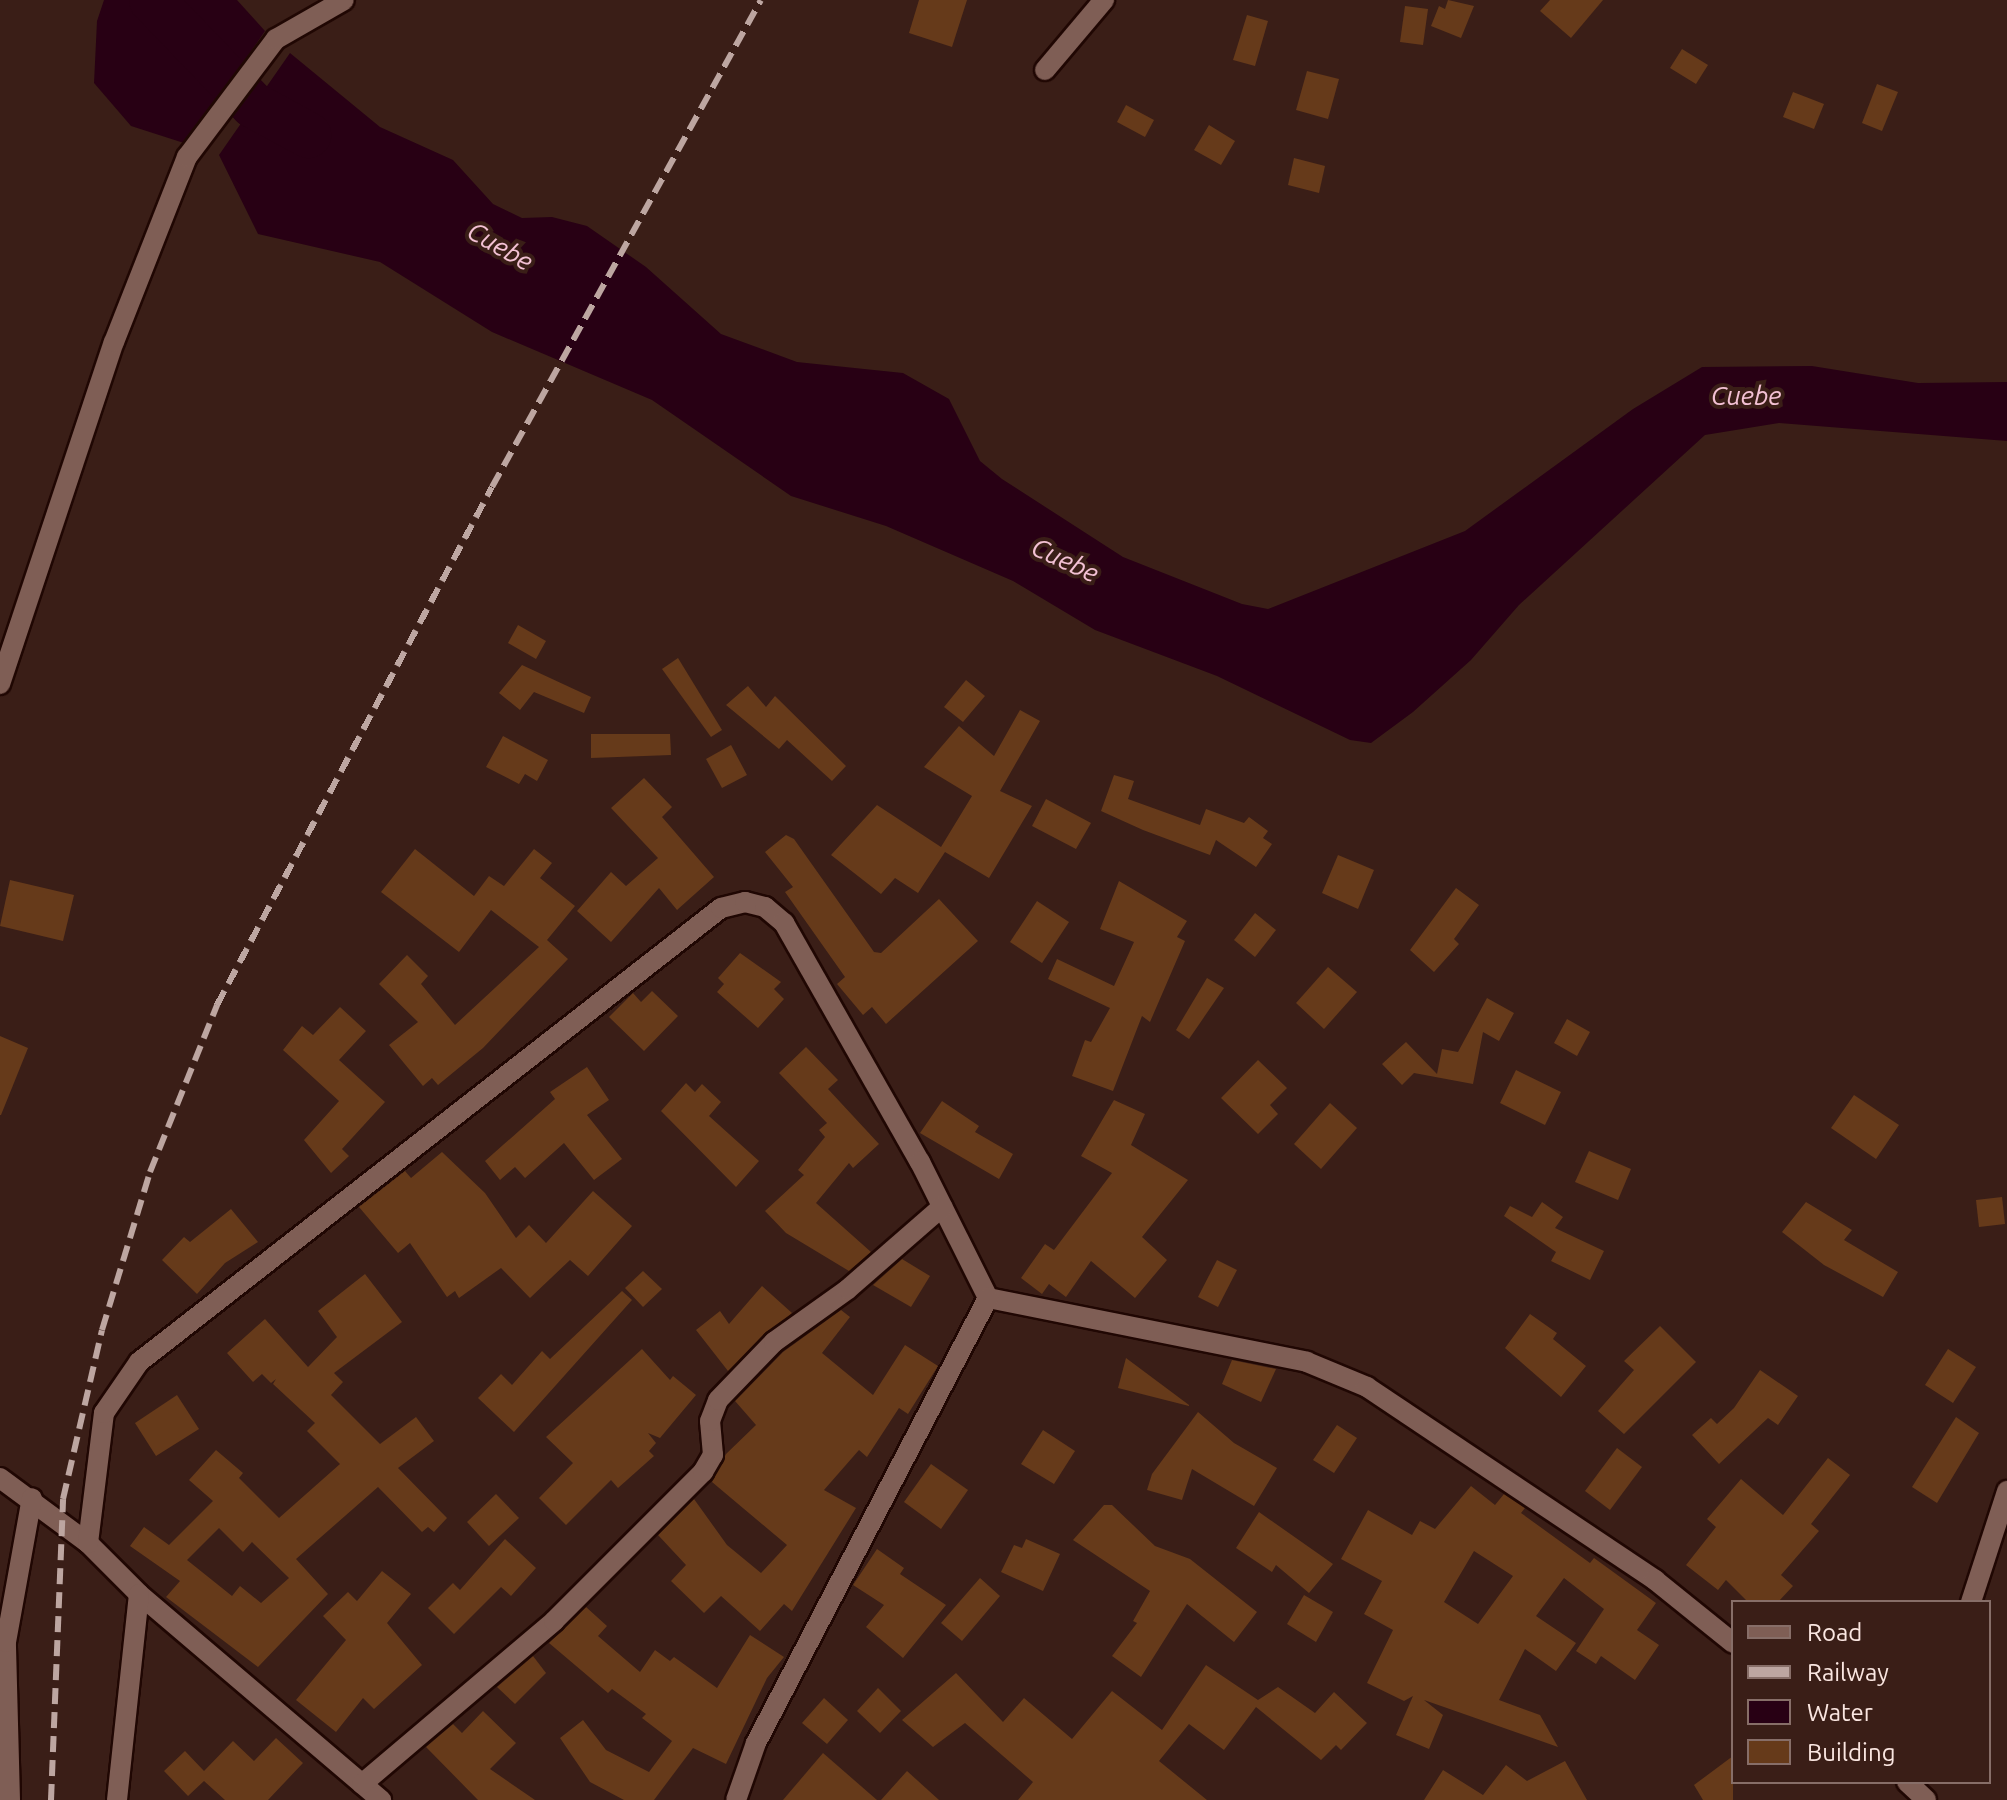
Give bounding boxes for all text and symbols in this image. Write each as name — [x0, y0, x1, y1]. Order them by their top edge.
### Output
water label: Cuebe — [462, 215, 538, 277]
water label: Cuebe — [1711, 380, 1781, 412]
water label: Cuebe — [1026, 531, 1104, 589]
legend — [1731, 1600, 1991, 1784]
text: Road — [1807, 1619, 1862, 1646]
text: Railway — [1807, 1659, 1889, 1686]
text: Water — [1807, 1699, 1873, 1726]
text: Building — [1807, 1739, 1895, 1766]

